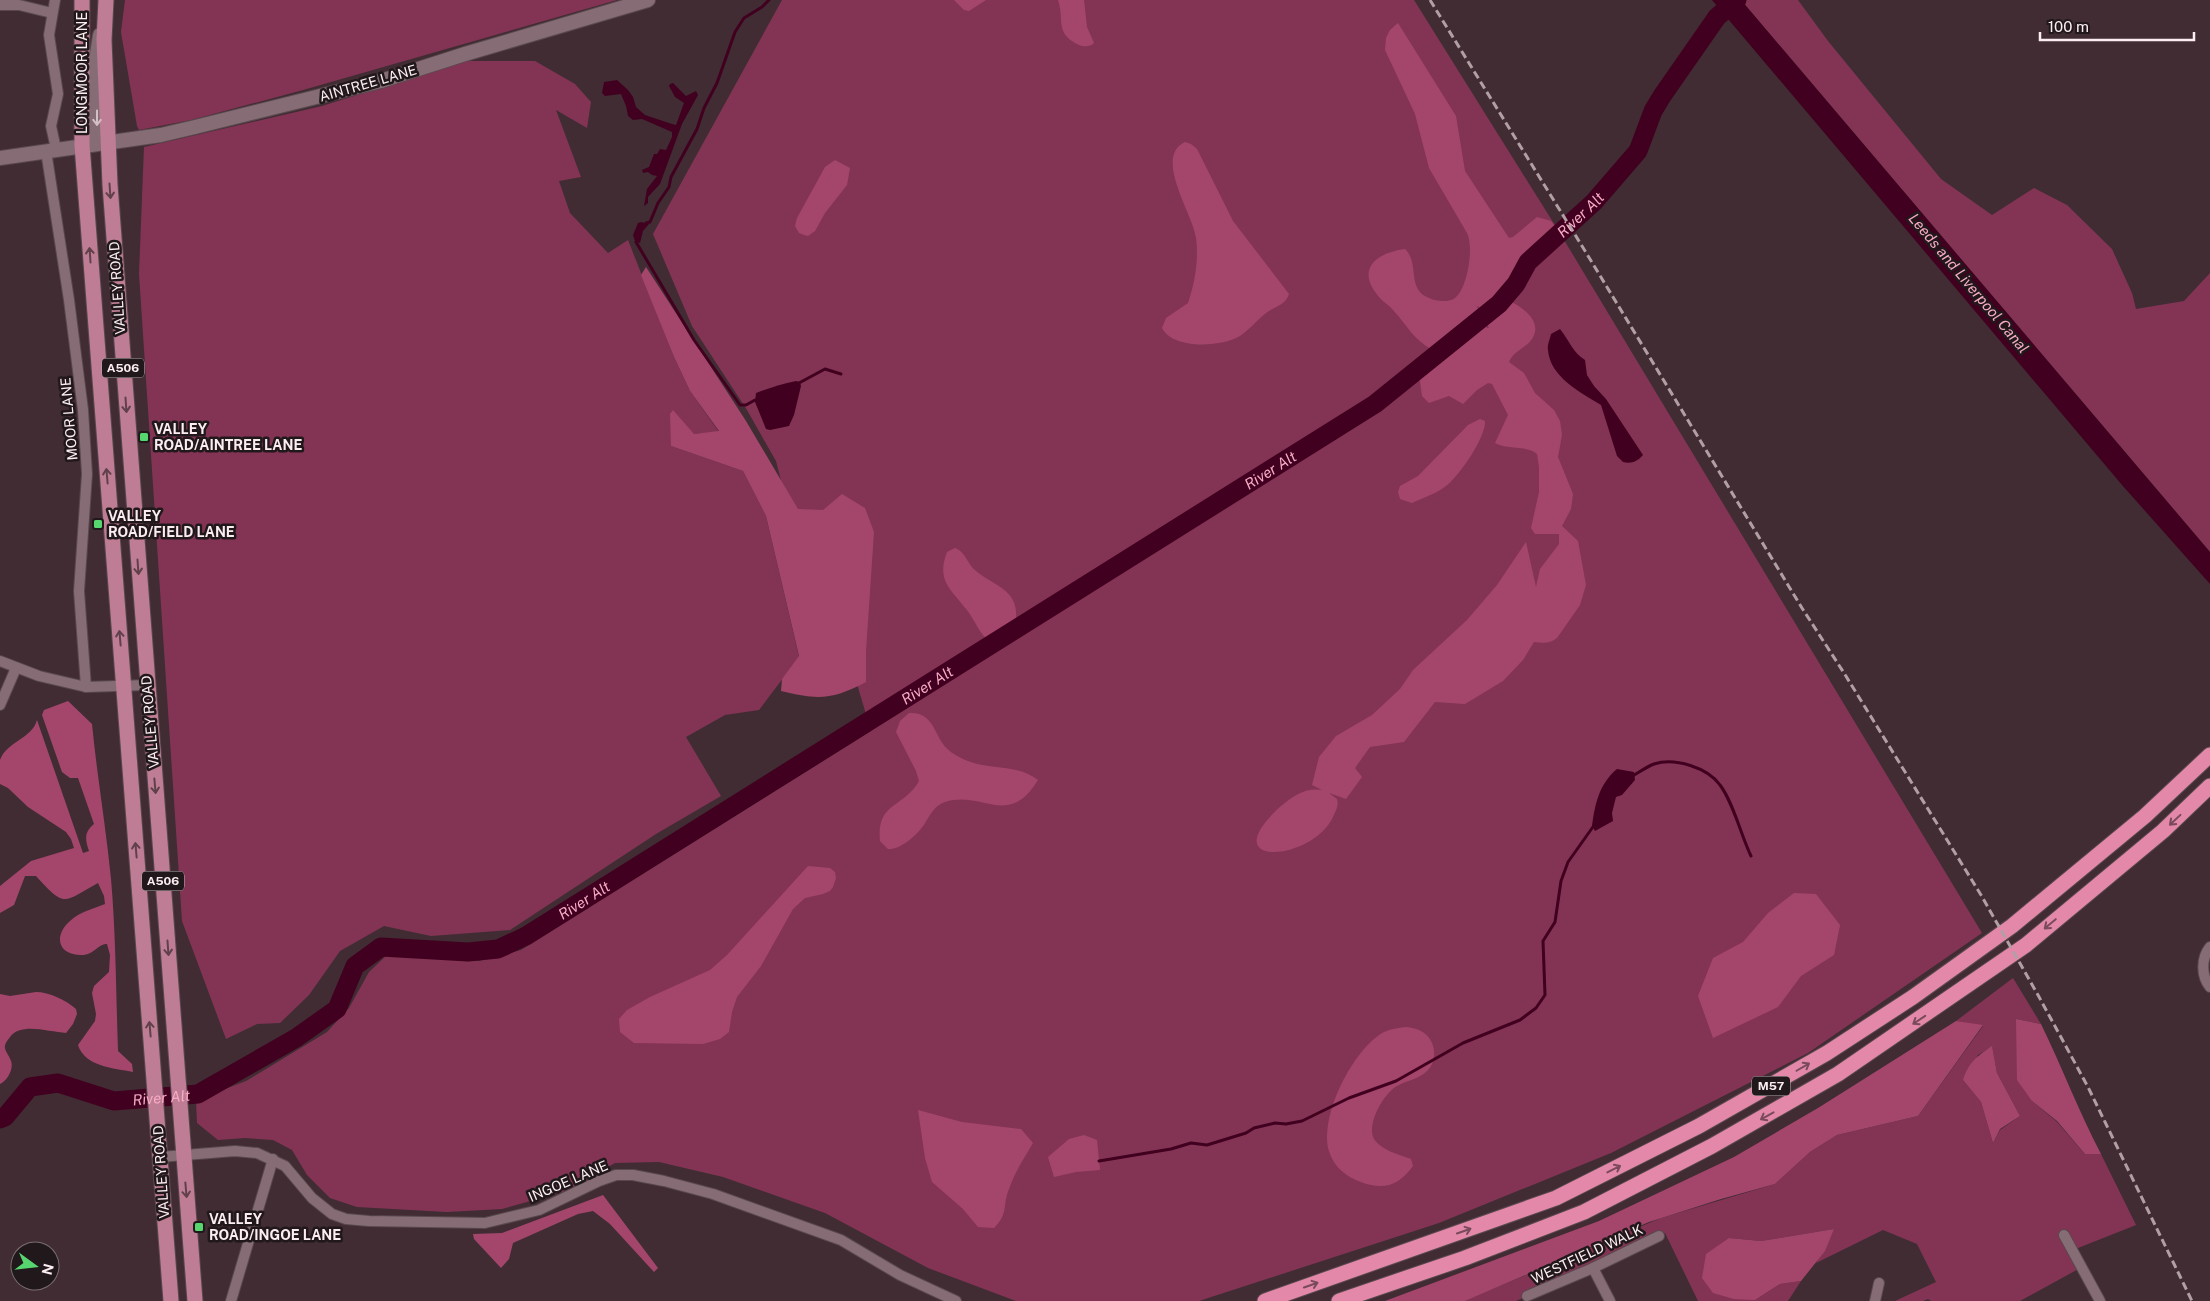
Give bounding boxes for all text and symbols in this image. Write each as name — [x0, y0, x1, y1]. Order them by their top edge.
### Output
scale bar — [2040, 10, 2194, 42]
street label: LONGMOOR LANE — [74, 12, 90, 134]
text: 100 m — [2048, 18, 2089, 35]
street label: AINTREE LANE — [317, 61, 419, 105]
one-way arrow — [92, 110, 102, 126]
one-way arrow — [105, 183, 115, 199]
water label: River Alt — [1553, 188, 1607, 240]
water label: Leeds and Liverpool Canal — [1906, 210, 2032, 356]
street label: VALLEY ROAD — [106, 241, 128, 335]
one-way arrow — [85, 247, 95, 263]
road number: A506 — [102, 358, 144, 378]
street label: MOOR LANE — [57, 377, 81, 461]
one-way arrow — [121, 397, 131, 413]
place label: VALLEY ROAD/AINTREE LANE — [154, 421, 302, 453]
marker: VALLEY ROAD/AINTREE LANE — [138, 431, 150, 443]
water label: River Alt — [1241, 447, 1299, 492]
one-way arrow — [103, 468, 112, 484]
place label: VALLEY ROAD/FIELD LANE — [108, 508, 235, 540]
marker: VALLEY ROAD/FIELD LANE — [92, 518, 104, 530]
one-way arrow — [133, 559, 143, 575]
one-way arrow — [115, 630, 125, 646]
water label: River Alt — [898, 662, 956, 707]
street label: VALLEY ROAD — [138, 675, 162, 769]
one-way arrow — [150, 778, 160, 794]
one-way arrow — [2168, 814, 2181, 826]
one-way arrow — [131, 842, 141, 858]
road number: A506 — [142, 871, 184, 890]
water label: River Alt — [555, 877, 613, 922]
one-way arrow — [2044, 919, 2057, 930]
one-way arrow — [163, 940, 172, 956]
one-way arrow — [1912, 1015, 1926, 1025]
one-way arrow — [146, 1021, 155, 1037]
one-way arrow — [1796, 1062, 1811, 1072]
road number: M57 — [1752, 1076, 1790, 1096]
water label: River Alt — [132, 1086, 191, 1108]
one-way arrow — [1760, 1111, 1774, 1121]
street label: VALLEY ROAD — [150, 1125, 172, 1219]
street label: INGOE LANE — [526, 1157, 610, 1205]
one-way arrow — [1606, 1164, 1621, 1173]
one-way arrow — [182, 1182, 191, 1198]
place label: VALLEY ROAD/INGOE LANE — [209, 1211, 341, 1243]
marker: VALLEY ROAD/INGOE LANE — [193, 1221, 205, 1233]
street label: WESTFIELD WALK — [1529, 1221, 1646, 1287]
one-way arrow — [1456, 1226, 1471, 1235]
north arrow — [10, 1241, 60, 1291]
text: N — [38, 1262, 57, 1277]
one-way arrow — [1303, 1280, 1318, 1289]

